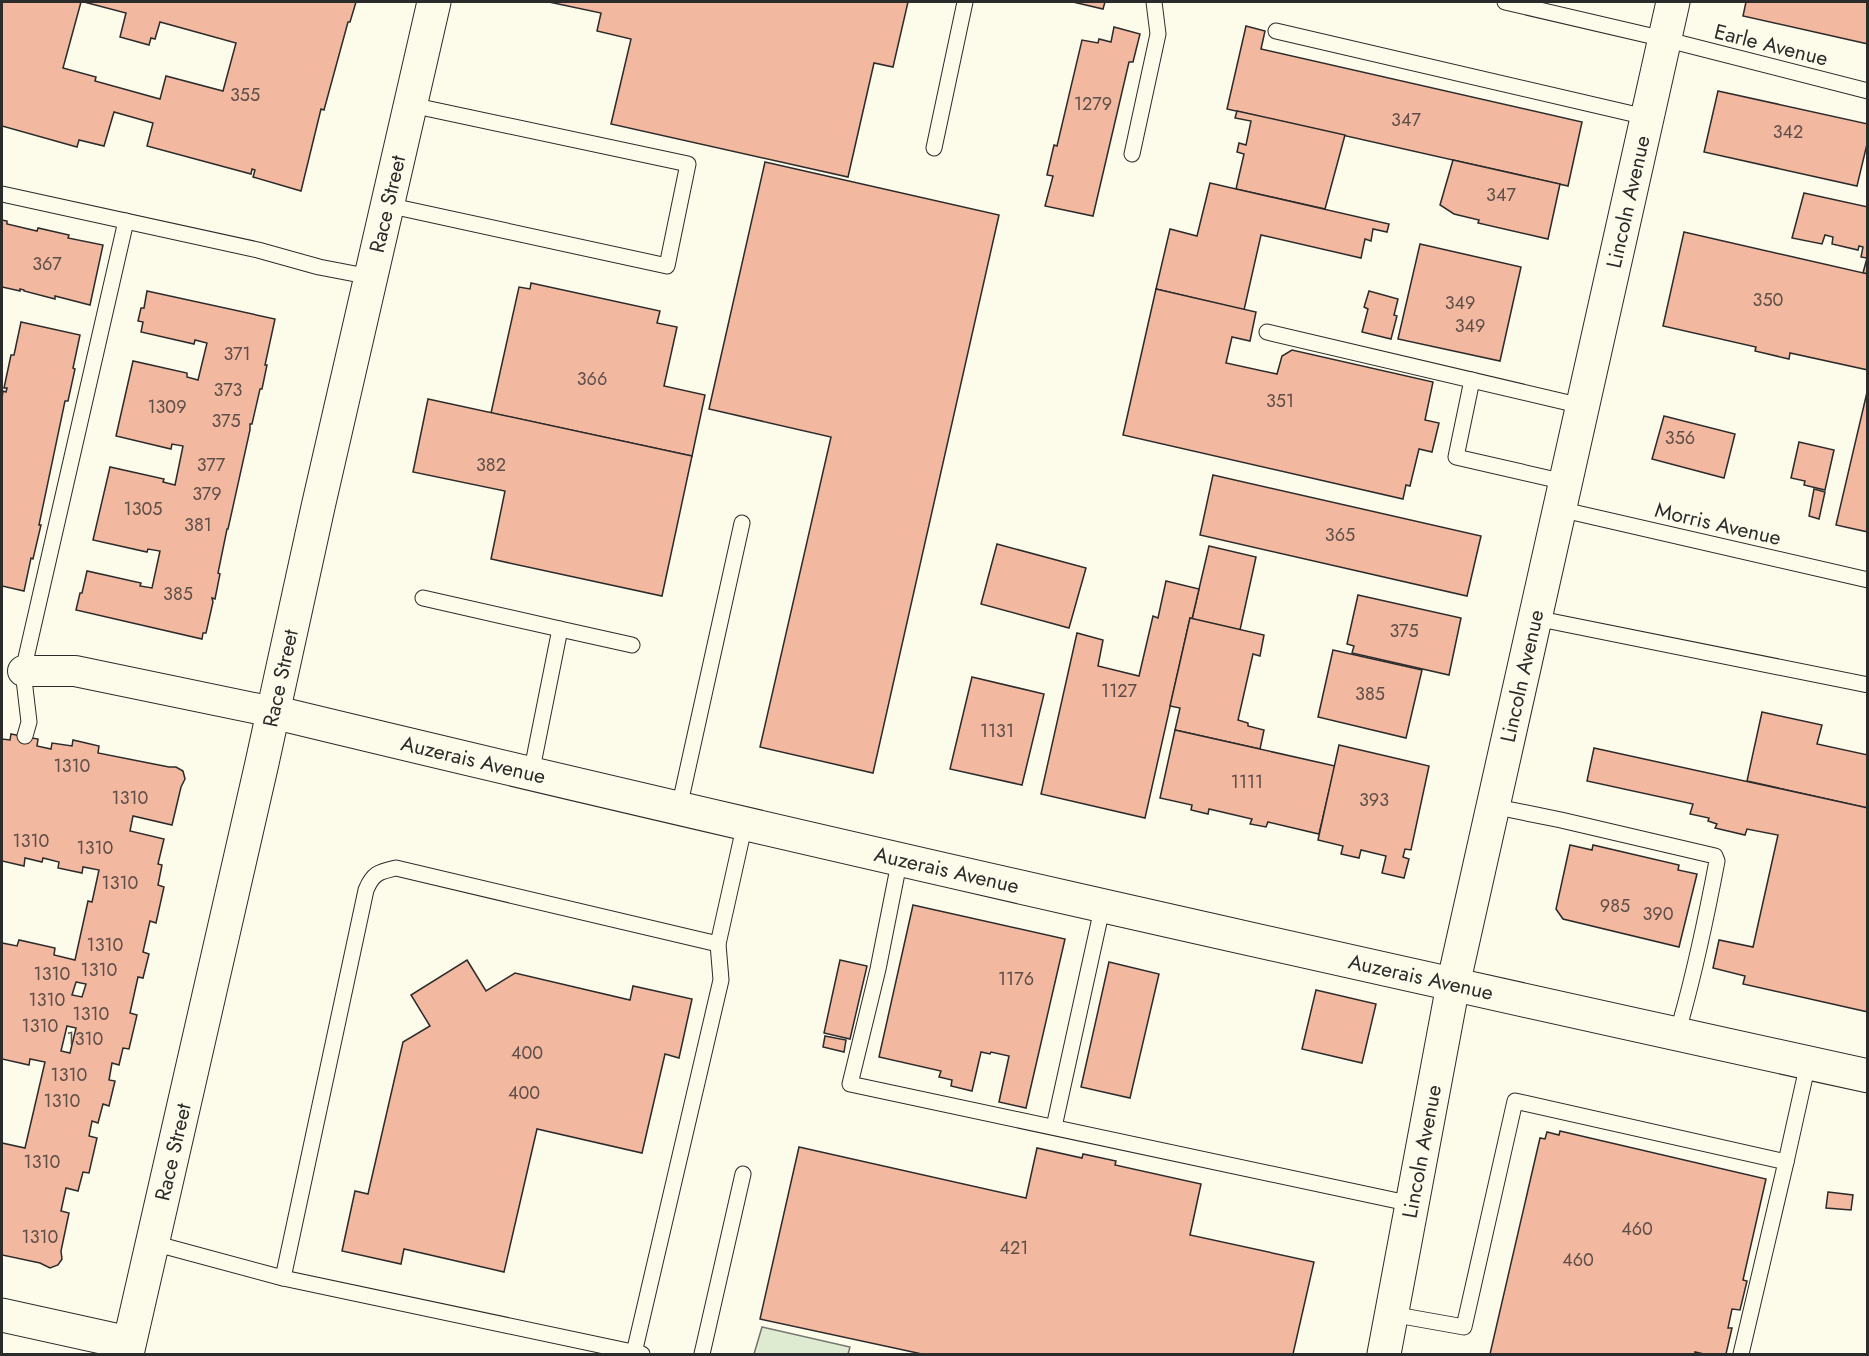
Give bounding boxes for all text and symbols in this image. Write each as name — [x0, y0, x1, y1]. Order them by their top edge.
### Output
street label: Earle Avenue — [1711, 16, 1831, 74]
house number: 355 — [230, 82, 260, 108]
house number: 1279 — [1074, 91, 1112, 117]
house number: 347 — [1391, 107, 1421, 133]
house number: 342 — [1773, 119, 1803, 145]
street label: Lincoln Avenue — [1599, 132, 1658, 271]
street label: Race Street — [362, 152, 413, 256]
house number: 347 — [1486, 182, 1516, 208]
house number: 367 — [32, 251, 62, 277]
house number: 350 — [1753, 287, 1784, 313]
house number: 349 — [1445, 290, 1475, 316]
house number: 349 — [1455, 313, 1485, 339]
house number: 371 — [223, 341, 251, 367]
house number: 366 — [577, 366, 607, 392]
house number: 373 — [214, 377, 243, 403]
house number: 351 — [1266, 388, 1294, 414]
house number: 1309 — [147, 394, 187, 420]
house number: 375 — [211, 408, 241, 434]
house number: 356 — [1665, 425, 1695, 451]
house number: 377 — [197, 452, 226, 478]
house number: 382 — [476, 452, 506, 478]
house number: 379 — [192, 481, 222, 507]
street label: Morris Avenue — [1652, 495, 1784, 553]
house number: 1305 — [124, 496, 162, 522]
house number: 381 — [184, 512, 212, 538]
house number: 365 — [1325, 522, 1355, 548]
house number: 385 — [163, 581, 193, 607]
street label: Lincoln Avenue — [1493, 607, 1552, 745]
house number: 375 — [1389, 618, 1419, 644]
street label: Race Street — [255, 627, 306, 730]
house number: 1127 — [1101, 678, 1137, 704]
house number: 385 — [1355, 681, 1385, 707]
house number: 1131 — [980, 718, 1014, 744]
street label: Auzerais Avenue — [398, 728, 549, 792]
house number: 1310 — [54, 753, 91, 779]
house number: 1111 — [1231, 769, 1263, 795]
house number: 1310 — [112, 785, 149, 811]
house number: 393 — [1359, 787, 1389, 813]
house number: 1310 — [13, 828, 50, 854]
house number: 1310 — [77, 835, 114, 861]
street label: Auzerais Avenue — [871, 839, 1022, 901]
house number: 1310 — [102, 870, 139, 896]
house number: 985 — [1600, 893, 1630, 919]
house number: 390 — [1643, 901, 1674, 927]
house number: 1310 — [87, 932, 124, 958]
street label: Auzerais Avenue — [1345, 946, 1496, 1008]
house number: 1310 — [81, 957, 118, 983]
house number: 1310 — [34, 961, 71, 987]
house number: 1176 — [998, 966, 1034, 992]
house number: 1310 — [29, 987, 66, 1013]
house number: 1310 — [73, 1001, 110, 1027]
house number: 1310 — [22, 1013, 59, 1039]
house number: 1310 — [67, 1026, 104, 1052]
house number: 400 — [511, 1040, 543, 1066]
house number: 1310 — [51, 1062, 88, 1088]
house number: 400 — [508, 1080, 540, 1106]
street label: Lincoln Avenue — [1395, 1082, 1449, 1221]
house number: 1310 — [44, 1088, 81, 1114]
street label: Race Street — [147, 1100, 199, 1204]
house number: 1310 — [24, 1149, 61, 1175]
house number: 460 — [1621, 1216, 1653, 1242]
house number: 1310 — [22, 1224, 59, 1250]
house number: 421 — [1000, 1235, 1028, 1261]
house number: 460 — [1562, 1247, 1594, 1273]

